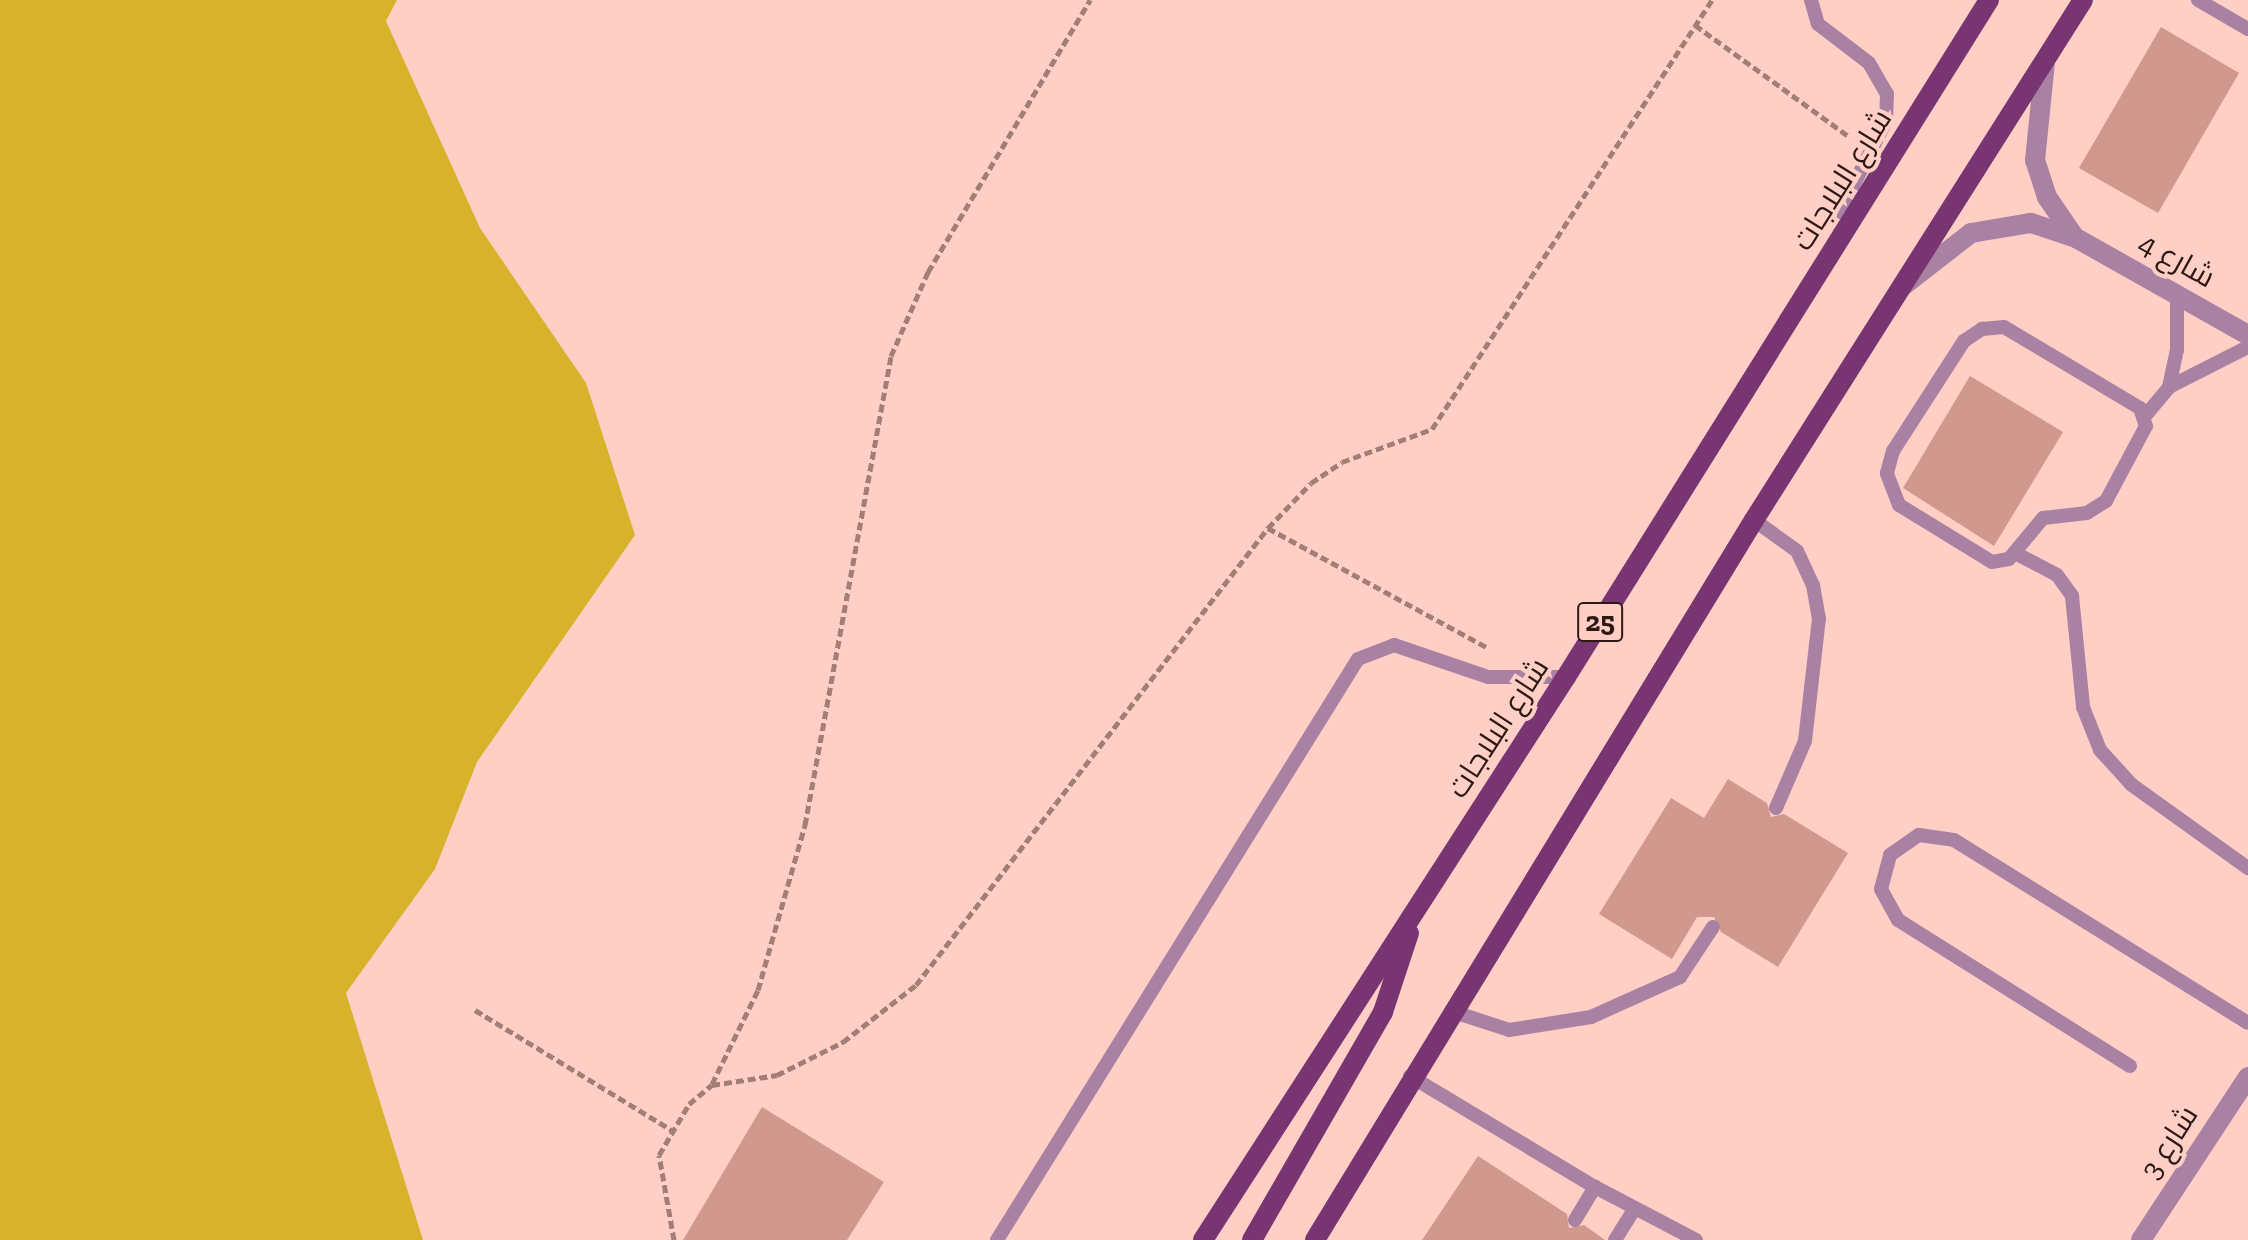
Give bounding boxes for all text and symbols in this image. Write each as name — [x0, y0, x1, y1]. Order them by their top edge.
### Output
street label: شارع البلاجات — [1785, 103, 1899, 257]
street label: شارع 4 — [2133, 225, 2221, 295]
road number: 25 — [1576, 598, 1624, 646]
street label: شارع البلاجات — [1439, 651, 1557, 805]
street label: شارع 3 — [2132, 1099, 2206, 1185]

